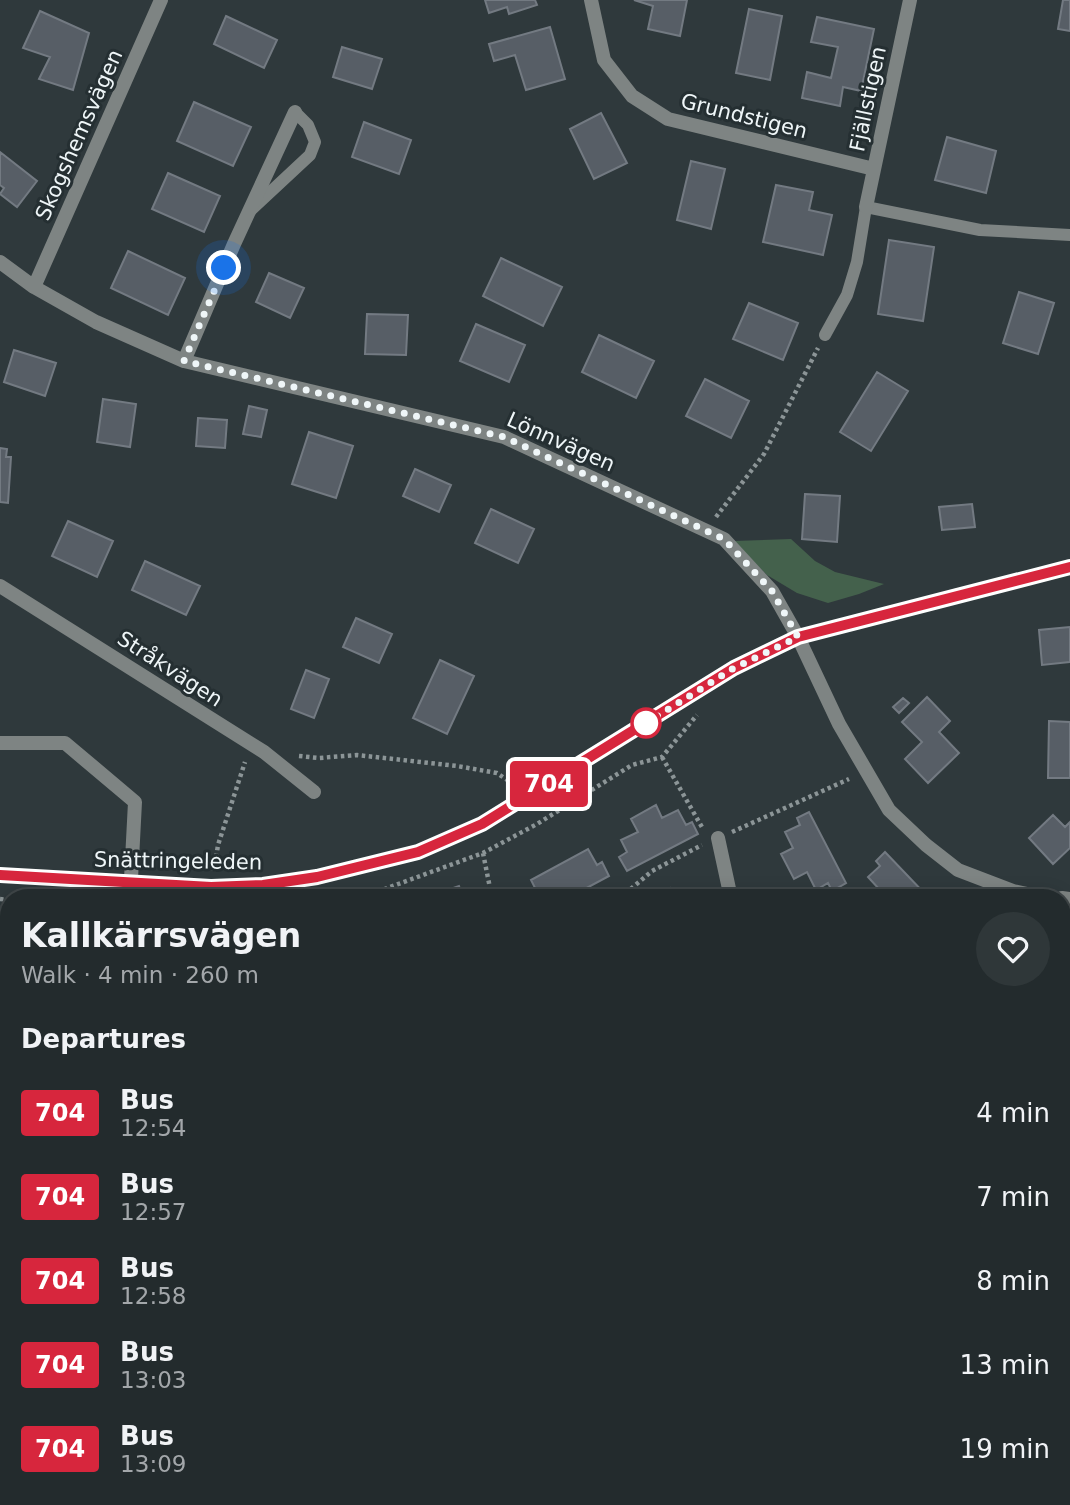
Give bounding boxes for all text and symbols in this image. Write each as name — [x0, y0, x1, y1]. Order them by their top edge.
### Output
street label: Fjällstigen — [845, 44, 891, 154]
street label: Skogshemsvägen — [31, 46, 127, 224]
street label: Grundstigen — [678, 89, 810, 143]
your location — [206, 250, 241, 285]
street label: Lönnvägen — [503, 408, 619, 476]
street label: Stråkvägen — [113, 625, 227, 712]
unlabelled marker — [631, 708, 661, 738]
line badge: 704 — [509, 761, 589, 807]
text: 704 — [524, 770, 574, 798]
street label: Snättringeleden — [94, 848, 262, 874]
button: heart — [976, 912, 1050, 986]
text: Kallkärrsvägen — [21, 916, 301, 955]
text: Walk · 4 min · 260 m — [21, 962, 259, 988]
text: Departures — [21, 1024, 186, 1054]
text: Bus — [120, 1085, 174, 1115]
text: 4 min — [976, 1098, 1050, 1128]
text: 704 — [35, 1099, 85, 1127]
text: 12:54 — [120, 1115, 186, 1141]
text: Bus — [120, 1169, 174, 1199]
text: 7 min — [976, 1182, 1050, 1212]
text: 704 — [35, 1183, 85, 1211]
text: 12:57 — [120, 1199, 186, 1225]
text: Bus — [120, 1253, 174, 1283]
text: 8 min — [976, 1266, 1050, 1296]
text: 704 — [35, 1267, 85, 1295]
text: 12:58 — [120, 1283, 186, 1309]
text: Bus — [120, 1337, 174, 1367]
text: 13 min — [960, 1350, 1050, 1380]
text: 704 — [35, 1351, 85, 1379]
text: 13:03 — [120, 1367, 186, 1393]
text: Bus — [120, 1421, 174, 1451]
text: 19 min — [960, 1434, 1050, 1464]
text: 704 — [35, 1435, 85, 1463]
text: 13:09 — [120, 1451, 186, 1477]

